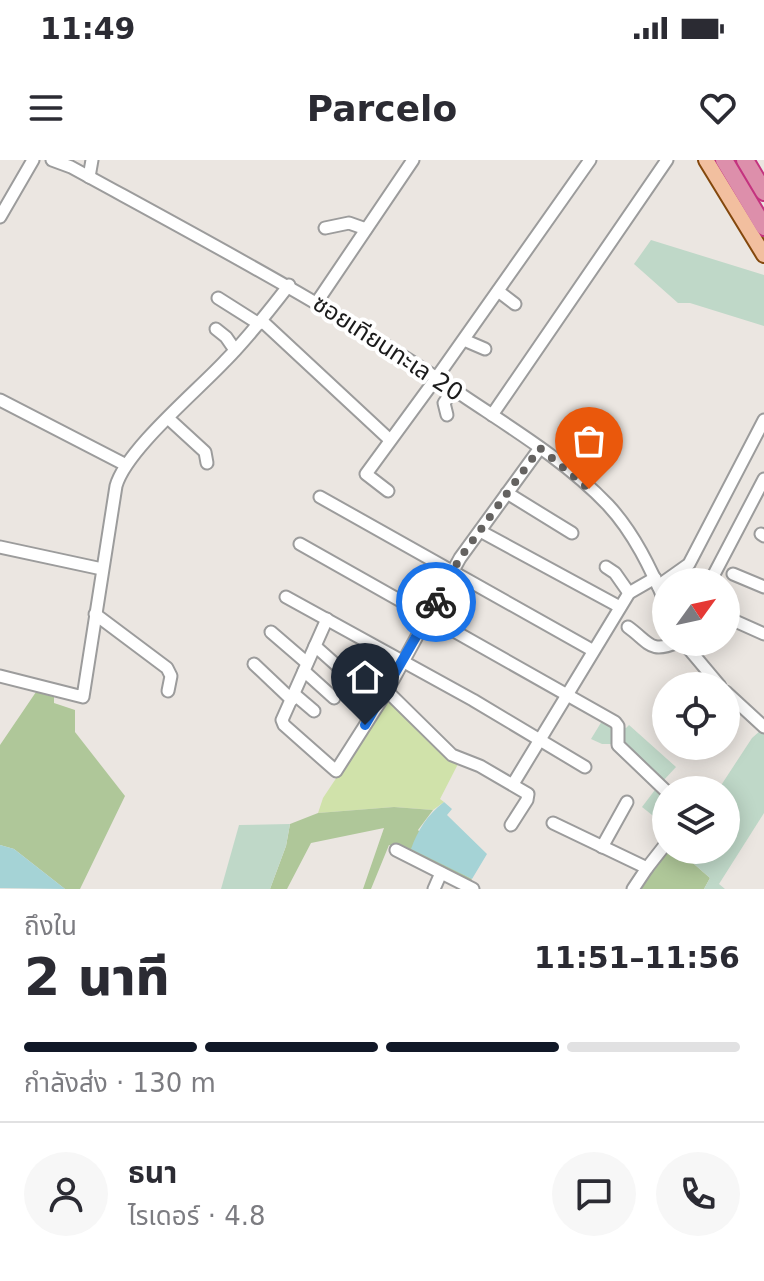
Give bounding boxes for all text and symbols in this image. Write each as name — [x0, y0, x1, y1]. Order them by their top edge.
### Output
text: 11:49 — [40, 11, 136, 46]
icon: menu — [24, 86, 68, 130]
icon: heart — [696, 86, 740, 130]
text: Parcelo — [307, 88, 457, 129]
street label: ซอยเทียนทะเล 20 — [308, 289, 468, 407]
pin — [555, 407, 623, 489]
icon: bag — [567, 419, 611, 463]
courier — [396, 562, 476, 642]
north arrow — [652, 568, 740, 656]
map controls — [652, 568, 740, 864]
icon: bike — [414, 580, 458, 624]
pin — [331, 643, 399, 725]
icon: home — [343, 655, 387, 699]
button: locate — [652, 672, 740, 760]
button: layers — [652, 776, 740, 864]
text: ถึงใน — [24, 911, 77, 941]
text: 11:51–11:56 — [534, 940, 740, 975]
text: 2 นาที — [24, 947, 170, 1007]
text: กำลังส่ง · 130 m — [24, 1068, 216, 1098]
button: person — [24, 1152, 108, 1236]
button: chat — [552, 1152, 636, 1236]
button: phone — [656, 1152, 740, 1236]
text: ธนา — [128, 1155, 177, 1190]
text: ไรเดอร์ · 4.8 — [128, 1201, 266, 1231]

